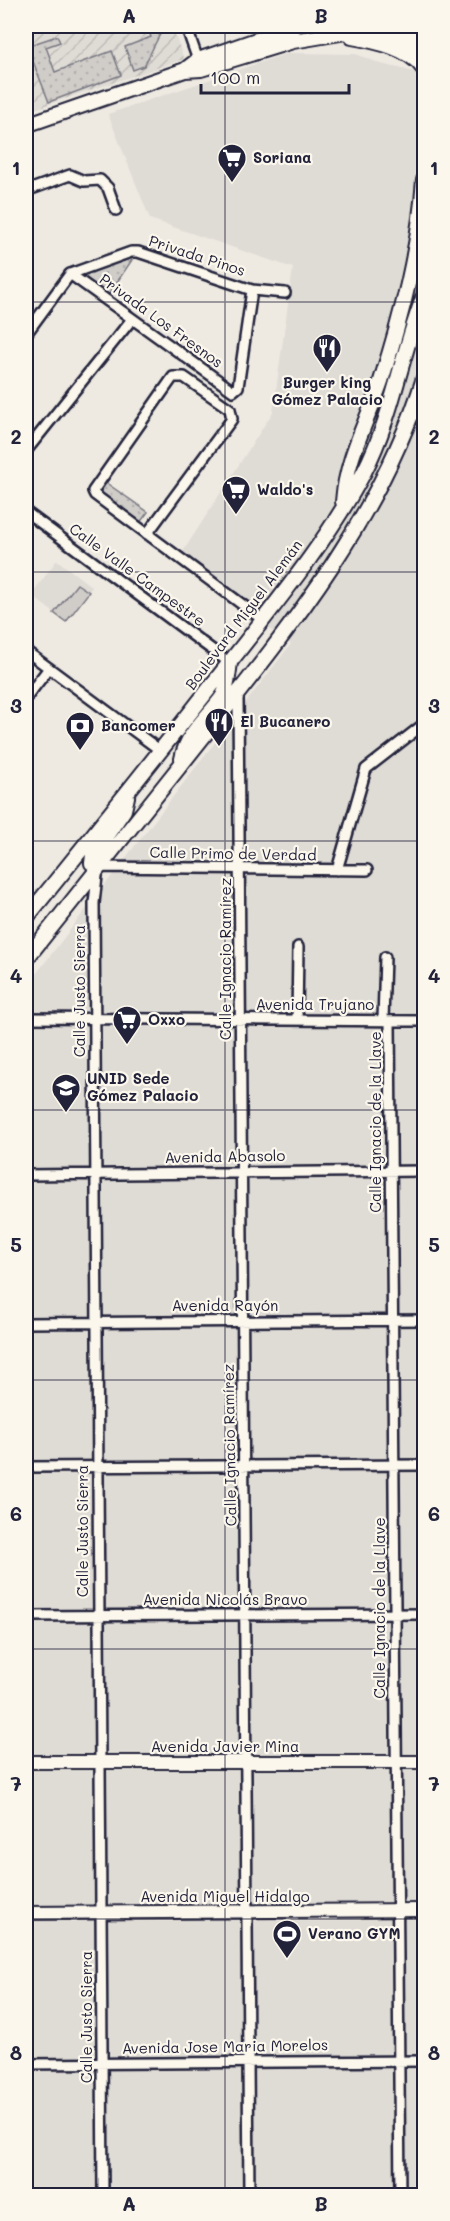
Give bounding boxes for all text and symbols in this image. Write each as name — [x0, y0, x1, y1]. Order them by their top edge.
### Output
text: A — [122, 2, 136, 28]
text: B — [314, 2, 328, 28]
scale bar — [201, 57, 350, 95]
text: 100 m — [210, 65, 260, 89]
supermarket icon: Soriana — [216, 142, 248, 184]
place label: Soriana — [253, 147, 311, 167]
text: 1 — [12, 154, 20, 180]
text: 1 — [430, 154, 438, 180]
street label: Privada Pinos — [146, 230, 248, 280]
street label: Privada Los Fresnos — [96, 269, 227, 372]
restaurant icon: Burger king Gómez Palacio — [311, 332, 343, 374]
place label: Burger king Gómez Palacio — [271, 372, 383, 409]
text: 2 — [10, 423, 22, 449]
text: 2 — [428, 423, 440, 449]
supermarket icon: Waldo's — [220, 474, 252, 516]
place label: Waldo's — [257, 479, 313, 499]
street label: Calle Valle Campestre — [66, 518, 210, 630]
street label: Boulevard Miguel Alemán — [180, 535, 306, 693]
text: 3 — [10, 692, 22, 718]
text: 3 — [428, 692, 440, 718]
restaurant icon: El Bucanero — [203, 706, 235, 748]
bank icon: Bancomer — [64, 710, 96, 752]
place label: El Bucanero — [240, 711, 330, 731]
place label: Bancomer — [101, 715, 176, 735]
street label: Calle Primo de Verdad — [149, 842, 317, 864]
street label: Calle Ignacio Ramírez — [215, 878, 235, 1040]
street label: Calle Justo Sierra — [69, 925, 89, 1057]
text: 4 — [10, 962, 23, 988]
text: 4 — [428, 962, 441, 988]
street label: Avenida Trujano — [256, 994, 374, 1014]
supermarket icon: Oxxo — [111, 1004, 143, 1046]
place label: Oxxo — [148, 1009, 185, 1029]
street label: Calle Ignacio de la Llave — [365, 1031, 385, 1213]
place label: UNID Sede Gómez Palacio — [87, 1068, 198, 1105]
school or university icon: UNID Sede Gómez Palacio — [50, 1072, 82, 1114]
street label: Avenida Abasolo — [164, 1145, 286, 1167]
text: 5 — [10, 1231, 22, 1257]
text: 5 — [428, 1231, 440, 1257]
street label: Avenida Rayón — [172, 1295, 278, 1315]
street label: Calle Ignacio Ramírez — [218, 1364, 240, 1526]
street label: Calle Justo Sierra — [72, 1465, 92, 1597]
text: 6 — [10, 1500, 22, 1526]
text: 6 — [428, 1500, 440, 1526]
street label: Calle Ignacio de la Llave — [369, 1517, 389, 1699]
street label: Avenida Nicolás Bravo — [143, 1589, 307, 1609]
street label: Avenida Javier Mina — [151, 1736, 299, 1756]
text: 7 — [10, 1770, 22, 1796]
text: 7 — [428, 1770, 440, 1796]
street label: Avenida Miguel Hidalgo — [140, 1886, 310, 1906]
sports icon: Verano GYM — [271, 1918, 303, 1960]
place label: Verano GYM — [308, 1923, 401, 1943]
street label: Calle Justo Sierra — [76, 1951, 96, 2083]
street label: Avenida Jose Maria Morelos — [122, 2034, 328, 2058]
text: 8 — [10, 2039, 22, 2065]
text: 8 — [428, 2039, 440, 2065]
text: A — [122, 2190, 136, 2216]
text: B — [314, 2190, 328, 2216]

